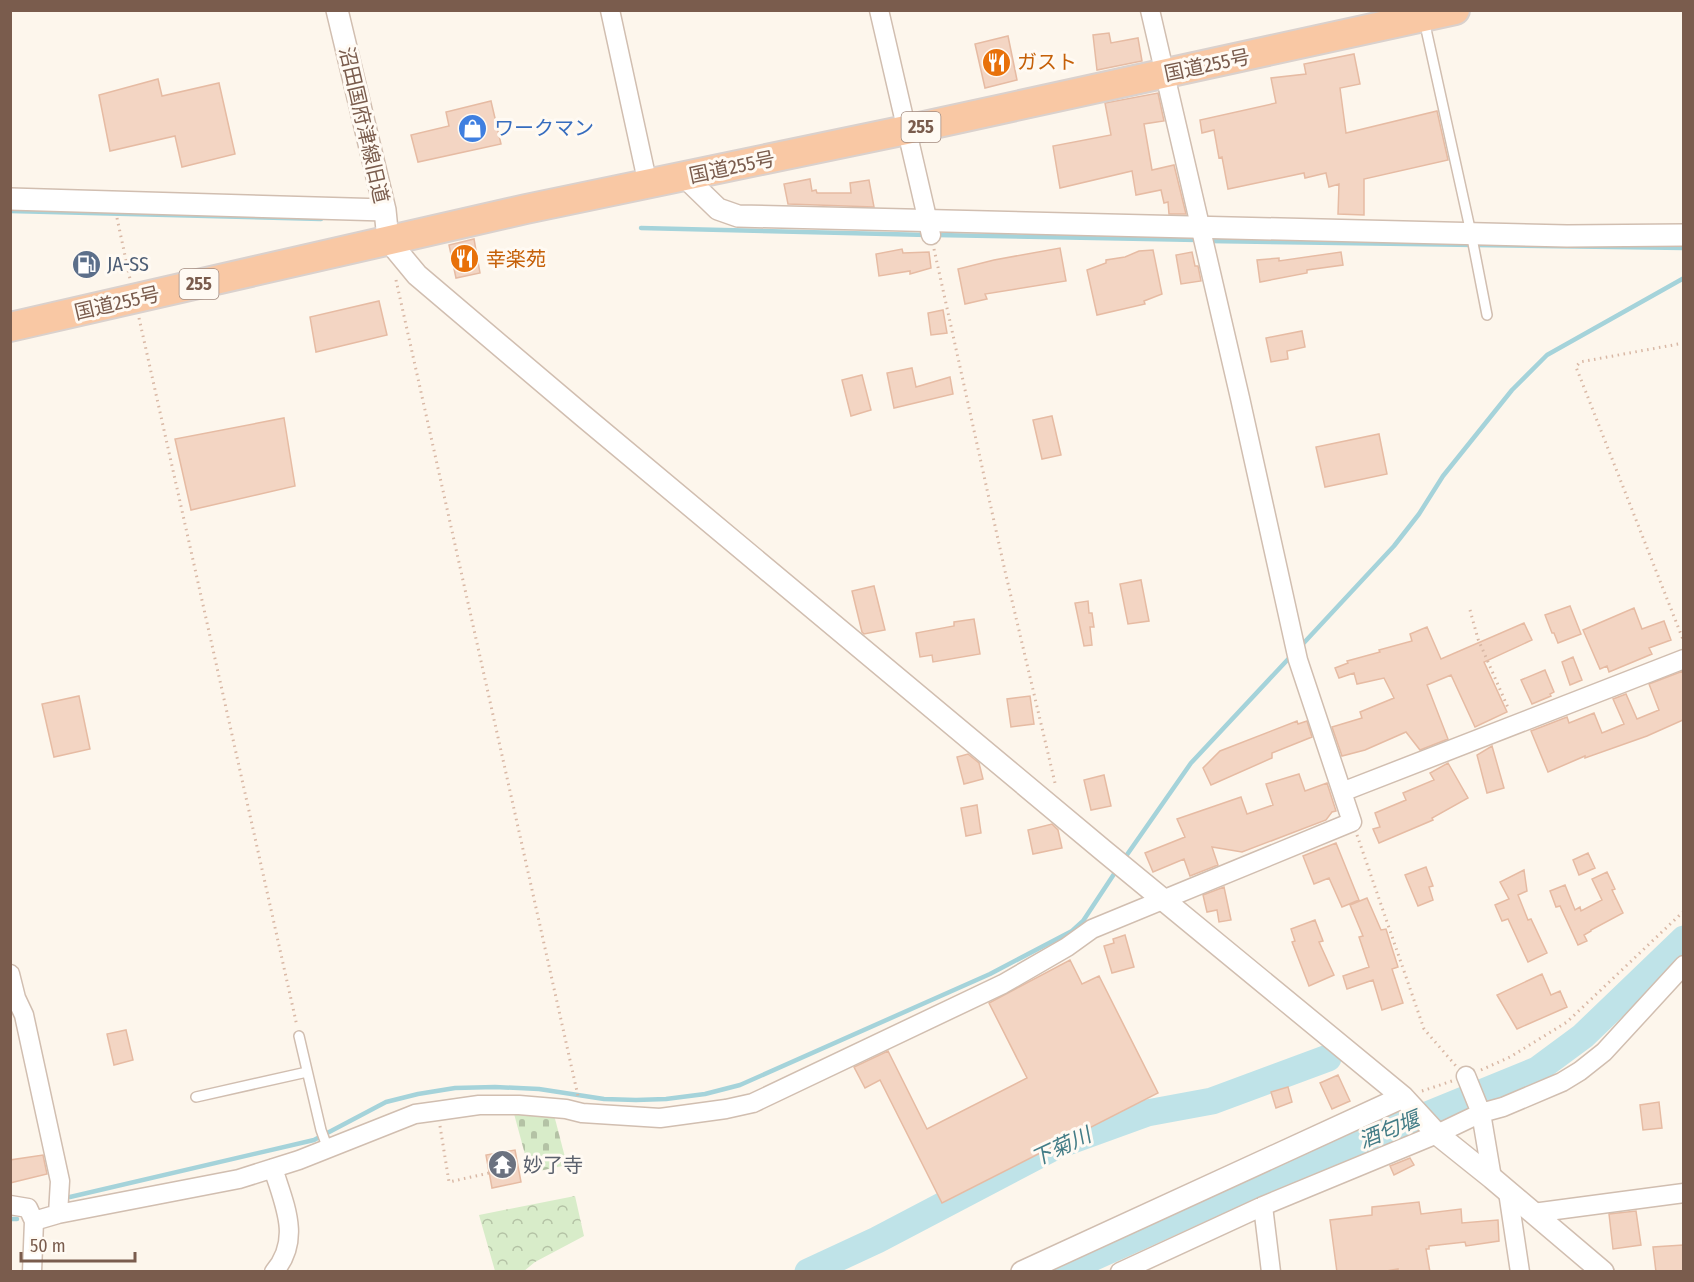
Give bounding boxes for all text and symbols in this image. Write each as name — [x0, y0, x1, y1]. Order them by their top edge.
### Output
street label: 沼田国府津線旧道 — [334, 44, 394, 206]
street label: 国道255号 — [1162, 44, 1252, 86]
restaurant icon: ガスト — [980, 46, 1012, 78]
place label: ガスト — [1017, 50, 1077, 74]
shop icon: ワークマン — [457, 112, 489, 144]
road number: 255 — [902, 112, 940, 142]
place label: ワークマン — [494, 116, 594, 140]
street label: 国道255号 — [687, 146, 777, 188]
restaurant icon: 幸楽苑 — [449, 243, 481, 275]
place label: 幸楽苑 — [486, 247, 546, 271]
fuel station icon: JA-SS — [70, 248, 102, 280]
place label: JA-SS — [107, 252, 149, 276]
road number: 255 — [180, 269, 218, 299]
street label: 国道255号 — [72, 282, 162, 324]
water label: 酒匂堰 — [1355, 1105, 1427, 1154]
water label: 下菊川 — [1027, 1121, 1097, 1172]
temple icon: 妙了寺 — [486, 1149, 518, 1181]
place label: 妙了寺 — [523, 1153, 583, 1177]
scale bar — [21, 1225, 135, 1263]
text: 50 m — [30, 1235, 66, 1257]

